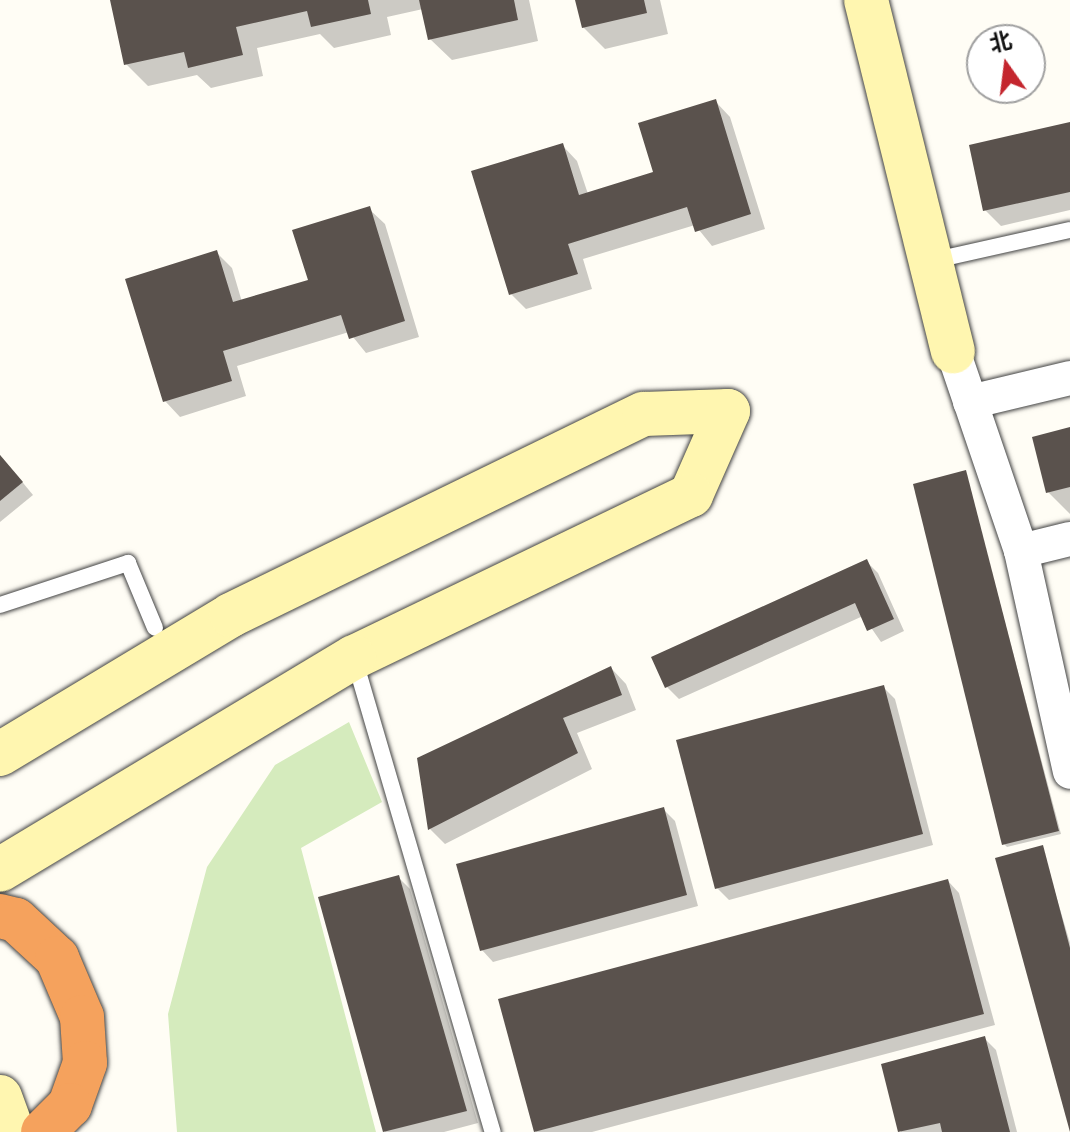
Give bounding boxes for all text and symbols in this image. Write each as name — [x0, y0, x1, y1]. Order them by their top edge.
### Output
north arrow — [966, 24, 1046, 104]
text: 北 — [987, 26, 1014, 58]

